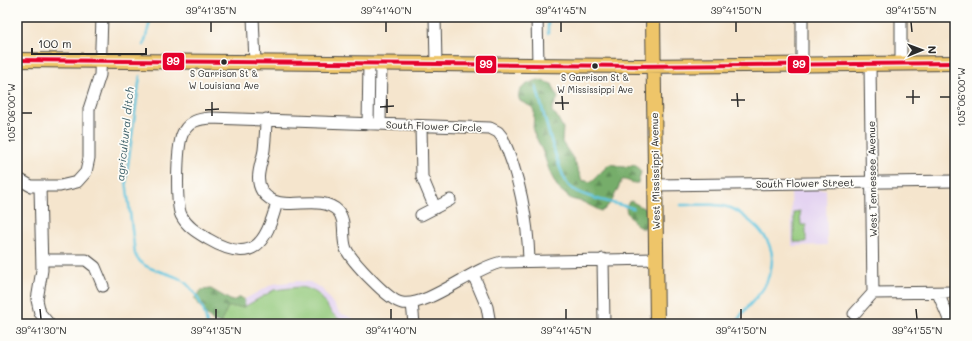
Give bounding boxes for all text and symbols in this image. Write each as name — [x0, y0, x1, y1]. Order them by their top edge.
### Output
text: 39°41'35"N — [186, 3, 236, 17]
text: 39°41'40"N — [360, 3, 412, 17]
text: 39°41'45"N — [536, 3, 586, 17]
text: 39°41'50"N — [710, 3, 762, 17]
text: 39°41'55"N — [886, 3, 936, 17]
scale bar — [32, 30, 146, 56]
north arrow — [902, 30, 942, 70]
text: 100 m — [38, 35, 72, 51]
text: N — [925, 46, 940, 54]
line badge: 99 — [162, 52, 185, 71]
text: 99 — [166, 53, 180, 68]
line badge: 99 — [475, 55, 497, 74]
line badge: 99 — [787, 55, 810, 74]
text: 99 — [479, 56, 493, 71]
text: 99 — [792, 56, 806, 71]
marker: S Garrison St & W Louisiana Ave — [219, 57, 229, 67]
marker: S Garrison St & W Mississippi Ave — [590, 61, 600, 71]
text: 105°06'00"W — [954, 67, 968, 127]
place label: S Garrison St & W Louisiana Ave — [189, 68, 259, 91]
place label: S Garrison St & W Mississippi Ave — [557, 72, 633, 95]
text: 105°06'00"W — [4, 83, 18, 143]
water label: agricultural ditch — [112, 86, 137, 182]
street label: West Mississippi Avenue — [647, 112, 663, 230]
street label: South Flower Circle — [386, 117, 482, 135]
street label: West Tennessee Avenue — [864, 121, 880, 237]
street label: South Flower Street — [756, 175, 854, 191]
text: 39°41'30"N — [15, 323, 67, 337]
text: 39°41'35"N — [191, 323, 241, 337]
text: 39°41'40"N — [365, 323, 417, 337]
text: 39°41'45"N — [541, 323, 591, 337]
text: 39°41'50"N — [715, 323, 767, 337]
text: 39°41'55"N — [892, 323, 942, 337]

